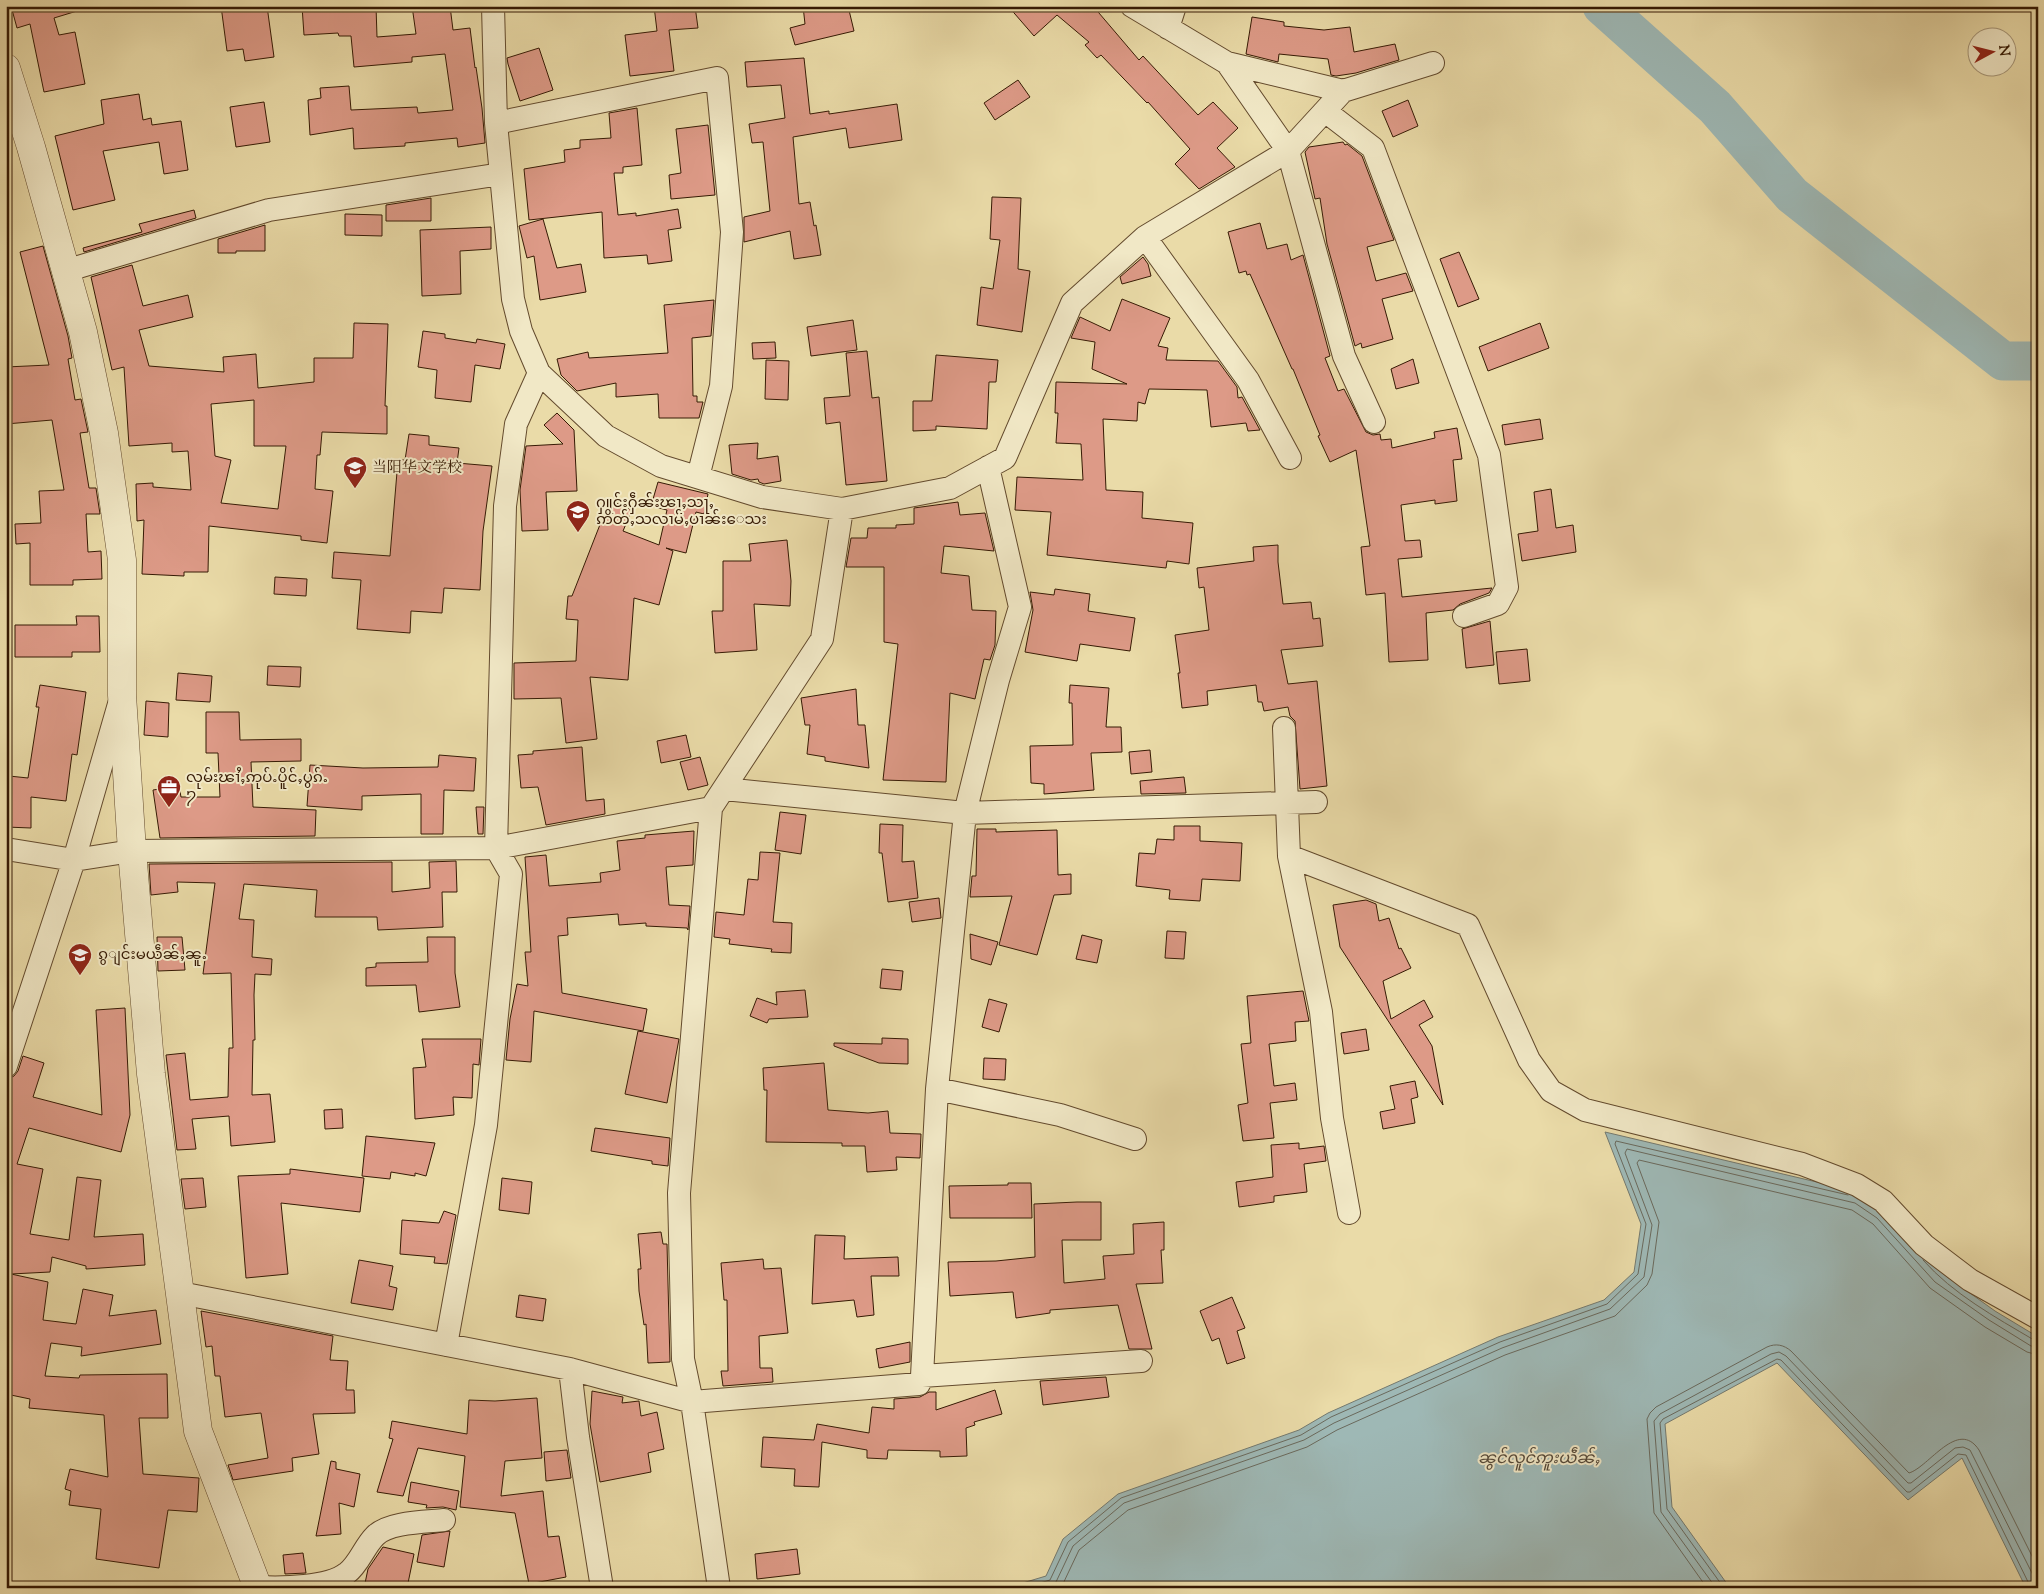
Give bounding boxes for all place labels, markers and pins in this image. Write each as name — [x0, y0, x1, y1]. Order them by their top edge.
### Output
school or university icon: 当阳华文学校 — [342, 455, 368, 489]
place label: 当阳华文学校 — [372, 458, 462, 479]
place label: ႁူင်းႁဵၼ်းၽႃႇသႃႇ ဢိတ်ႇသလၢမ်ႇပၢၼ်းေသး — [596, 492, 767, 531]
school or university icon: ႁူင်းႁဵၼ်းၽႃႇသႃႇ ဢိတ်ႇသလၢမ်ႇပၢၼ်းေသး — [565, 499, 591, 533]
place label: လုမ်းၽၢႆႇဢုပ်ႉပိူင်ႇပွၵ်ႉ ႒ — [186, 767, 328, 806]
office icon: လုမ်းၽၢႆႇဢုပ်ႉပိူင်ႇပွၵ်ႉ ႒ — [156, 774, 182, 808]
school or university icon: ၵွျင်းမယဵၼ်ႇၼူႉ — [67, 942, 93, 976]
place label: ၵွျင်းမယဵၼ်ႇၼူႉ — [98, 944, 207, 966]

